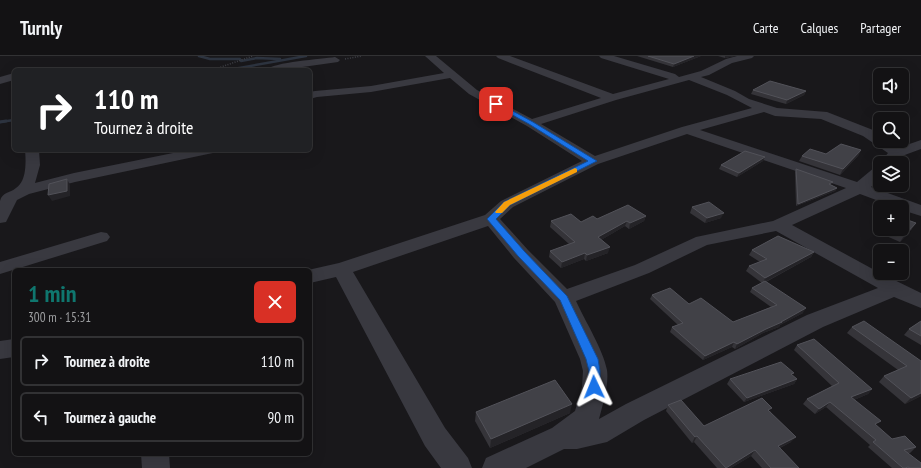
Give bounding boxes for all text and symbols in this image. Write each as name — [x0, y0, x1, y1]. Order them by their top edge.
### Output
text: Turnly — [20, 16, 62, 40]
text: Carte — [753, 19, 778, 37]
text: Calques — [800, 19, 838, 37]
text: Partager — [860, 19, 901, 37]
map controls — [873, 68, 909, 280]
button: sound — [873, 68, 909, 104]
text: 110 m — [94, 80, 158, 117]
icon: right — [28, 84, 80, 136]
pin — [479, 87, 513, 121]
icon: arrive — [485, 93, 507, 115]
button: search — [873, 112, 909, 148]
text: Tournez à droite — [94, 116, 193, 139]
button: layers — [873, 156, 909, 192]
button: + — [873, 200, 909, 236]
button: − — [873, 244, 909, 280]
text: 1 min — [28, 278, 76, 309]
button: close — [254, 281, 296, 323]
text: 300 m · 15:31 — [28, 309, 91, 326]
icon: right — [30, 350, 52, 372]
text: Tournez à droite — [64, 352, 150, 371]
text: 110 m — [261, 352, 294, 371]
position arrow — [573, 366, 615, 408]
icon: left — [30, 406, 52, 428]
text: Tournez à gauche — [64, 408, 156, 427]
text: 90 m — [268, 408, 294, 427]

